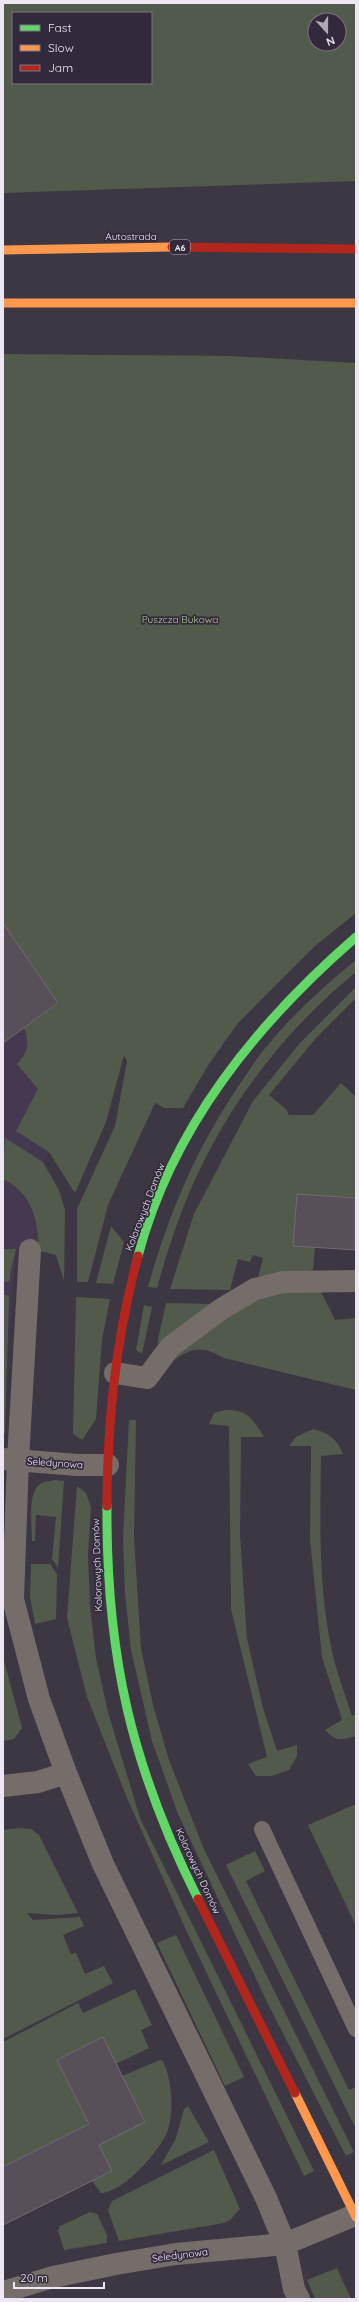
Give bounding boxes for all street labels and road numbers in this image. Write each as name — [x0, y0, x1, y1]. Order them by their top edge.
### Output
street label: Autostrada — [105, 230, 157, 243]
road number: A6 — [170, 240, 190, 254]
street label: Kolorowych Domów — [122, 1161, 168, 1253]
street label: Seledynowa — [26, 1455, 84, 1471]
street label: Kolorowych Domów — [89, 1518, 105, 1612]
street label: Kolorowych Domów — [172, 1826, 224, 1916]
street label: Seledynowa — [151, 2245, 209, 2265]

